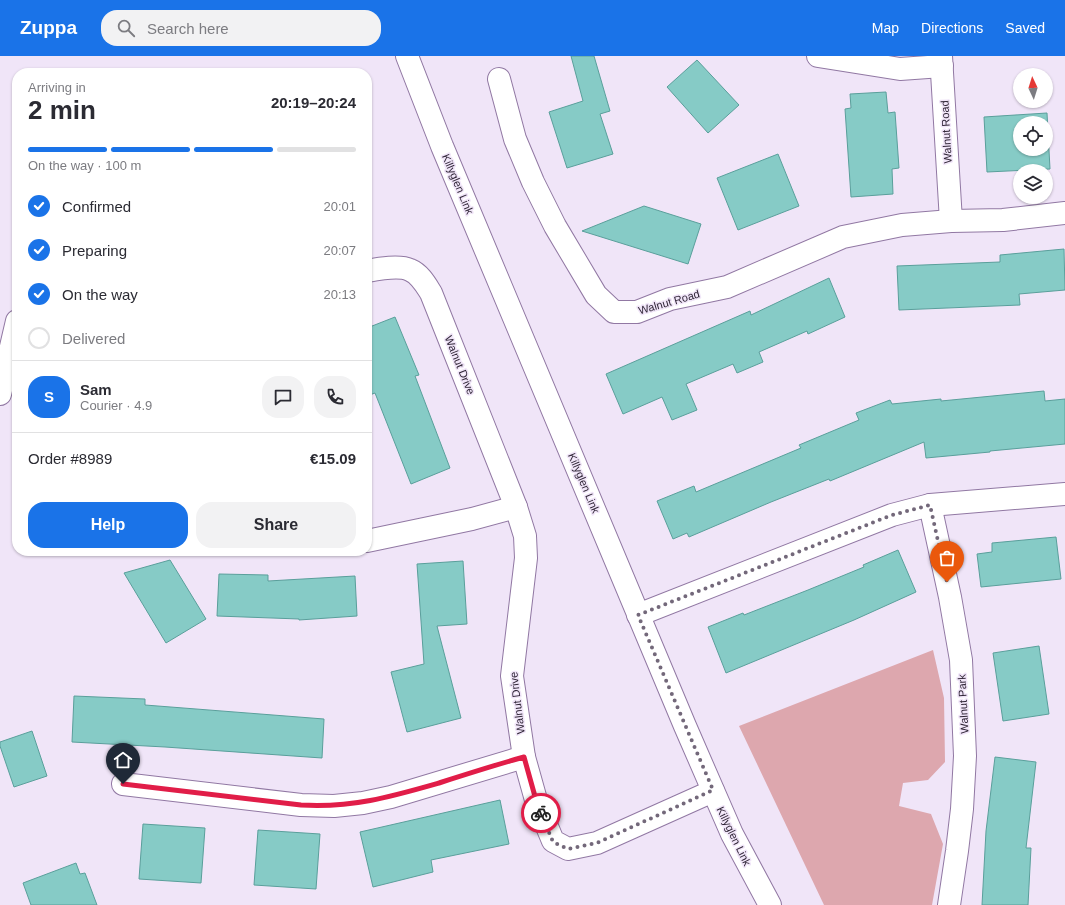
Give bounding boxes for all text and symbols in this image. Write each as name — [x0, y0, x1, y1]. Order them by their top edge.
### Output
search box — [101, 10, 381, 46]
text: Zuppa — [20, 17, 77, 38]
icon: search — [115, 17, 137, 39]
text: Search here — [147, 20, 229, 37]
text: Map — [872, 20, 899, 36]
text: Directions — [921, 20, 983, 36]
text: Saved — [1005, 20, 1045, 36]
north arrow — [1013, 68, 1053, 108]
map controls — [1013, 68, 1053, 204]
text: Arriving in — [28, 80, 86, 95]
text: 20:19–20:24 — [271, 94, 356, 111]
text: 2 min — [28, 95, 96, 125]
street label: Walnut Road — [938, 100, 954, 164]
button: locate — [1013, 116, 1053, 156]
street label: Killyglen Link — [440, 152, 476, 216]
text: On the way · 100 m — [28, 158, 141, 173]
button: layers — [1013, 164, 1053, 204]
icon: check — [28, 195, 50, 217]
text: Confirmed — [62, 198, 131, 215]
text: 20:01 — [323, 199, 356, 214]
icon: check — [28, 239, 50, 261]
text: Preparing — [62, 242, 127, 259]
text: 20:07 — [323, 243, 356, 258]
icon: check — [28, 283, 50, 305]
text: On the way — [62, 286, 138, 303]
text: 20:13 — [323, 287, 356, 302]
street label: Walnut Road — [637, 288, 701, 316]
text: Delivered — [62, 330, 125, 347]
street label: Walnut Drive — [443, 334, 477, 396]
button: chat — [262, 376, 304, 418]
button: phone — [314, 376, 356, 418]
text: Sam — [80, 381, 112, 398]
text: S — [44, 388, 54, 405]
text: Courier · 4.9 — [80, 398, 152, 413]
text: Order #8989 — [28, 450, 112, 467]
text: €15.09 — [310, 450, 356, 467]
street label: Killyglen Link — [566, 451, 602, 515]
button: Help — [28, 502, 188, 548]
button: Share — [196, 502, 356, 548]
pin — [930, 541, 964, 582]
icon: bag — [936, 547, 958, 569]
street label: Walnut Drive — [507, 671, 527, 735]
street label: Walnut Park — [955, 673, 971, 734]
pin — [106, 743, 140, 784]
icon: home — [112, 749, 134, 771]
courier — [521, 793, 561, 833]
icon: bike — [530, 802, 552, 824]
street label: Killyglen Link — [715, 805, 754, 868]

